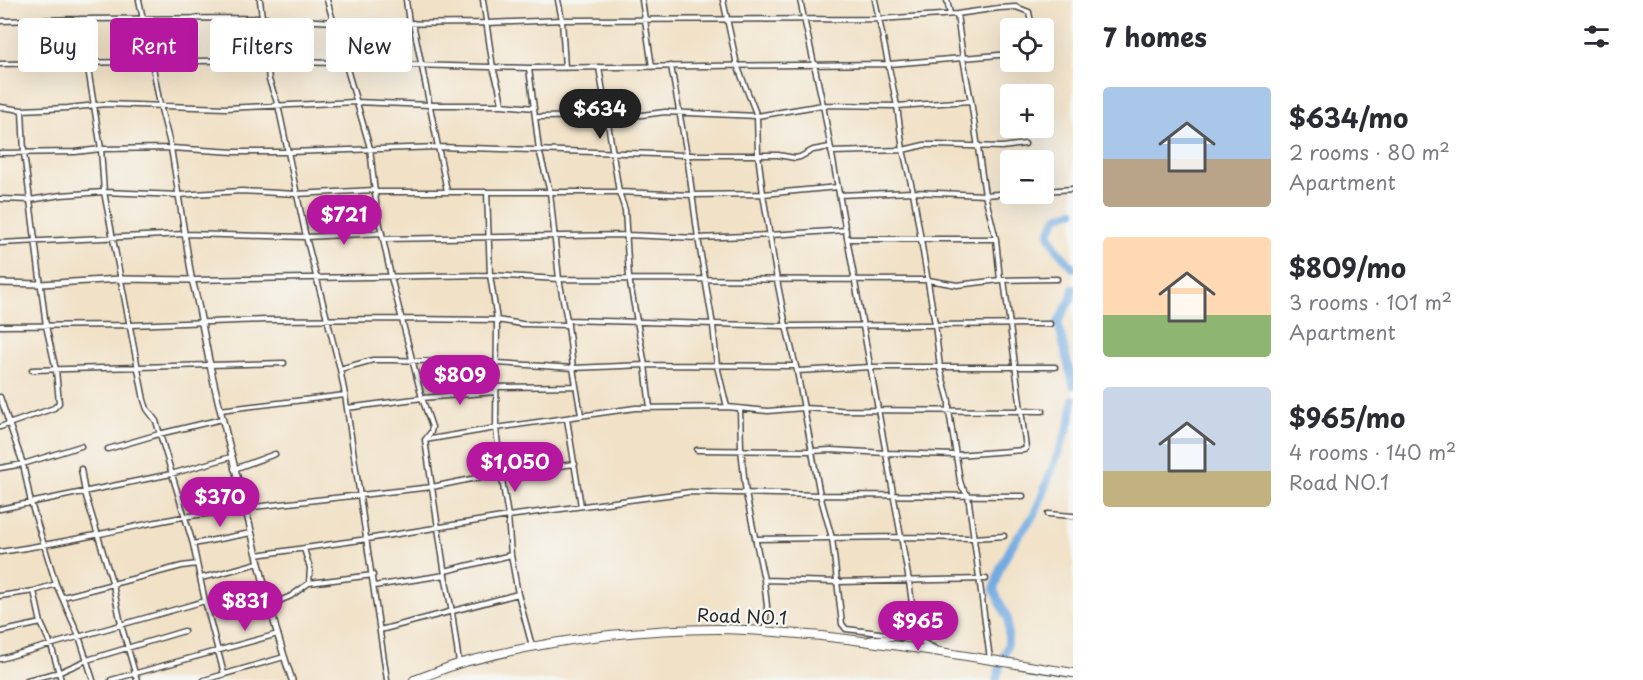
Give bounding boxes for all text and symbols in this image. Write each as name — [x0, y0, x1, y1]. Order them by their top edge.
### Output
text: 7 homes — [1103, 17, 1207, 56]
chip: Buy — [18, 18, 98, 72]
chip: Rent — [110, 18, 198, 72]
chip: Filters — [210, 18, 314, 72]
chip: New — [326, 18, 412, 72]
map controls — [1000, 18, 1054, 204]
button: locate — [1000, 18, 1054, 72]
icon: filters — [1580, 20, 1613, 53]
button: + — [1000, 84, 1054, 138]
pin: $634 — [564, 89, 636, 140]
text: $634 — [573, 93, 627, 123]
text: $634/mo — [1289, 98, 1408, 137]
icon: home — [1151, 111, 1223, 183]
text: 2 rooms · 80 m² — [1289, 137, 1450, 167]
button: − — [1000, 150, 1054, 204]
text: Apartment — [1289, 167, 1396, 197]
pin: $721 — [308, 195, 380, 246]
text: $721 — [321, 199, 367, 229]
text: $809/mo — [1289, 248, 1406, 287]
icon: home — [1151, 261, 1223, 333]
text: 3 rooms · 101 m² — [1289, 287, 1452, 317]
text: Apartment — [1289, 317, 1396, 347]
pin: $809 — [424, 355, 496, 406]
text: $809 — [434, 359, 486, 389]
text: $965/mo — [1289, 398, 1405, 437]
icon: home — [1151, 411, 1223, 483]
text: 4 rooms · 140 m² — [1289, 437, 1456, 467]
pin: $1,050 — [466, 442, 564, 493]
text: $1,050 — [480, 446, 550, 476]
text: Road NO.1 — [1289, 467, 1389, 497]
pin: $370 — [184, 477, 256, 528]
text: $370 — [194, 481, 246, 511]
pin: $831 — [209, 581, 281, 632]
text: $831 — [222, 585, 268, 615]
street label: Road NO.1 — [697, 600, 788, 631]
pin: $965 — [882, 601, 954, 652]
text: $965 — [892, 605, 944, 635]

